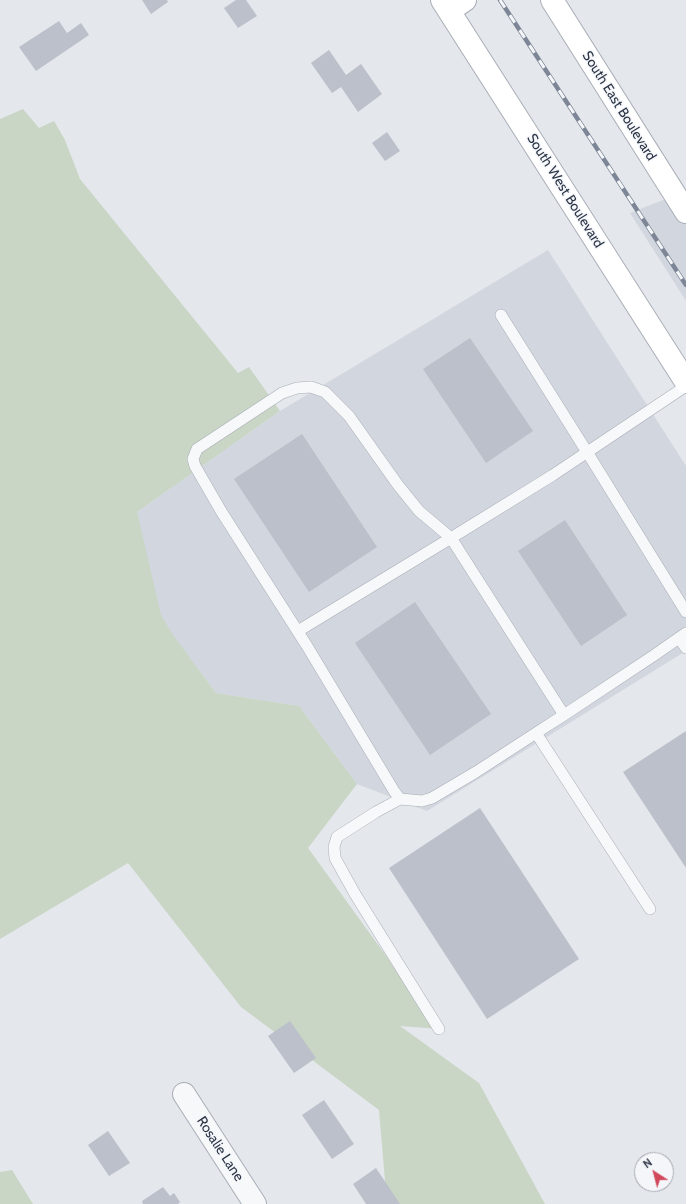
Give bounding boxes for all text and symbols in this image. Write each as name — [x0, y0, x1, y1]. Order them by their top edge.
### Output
street label: South East Boulevard — [578, 48, 660, 164]
street label: South West Boulevard — [523, 131, 607, 251]
street label: Rosalie Lane — [193, 1114, 247, 1184]
north arrow — [634, 1152, 674, 1192]
text: N — [640, 1155, 655, 1171]

